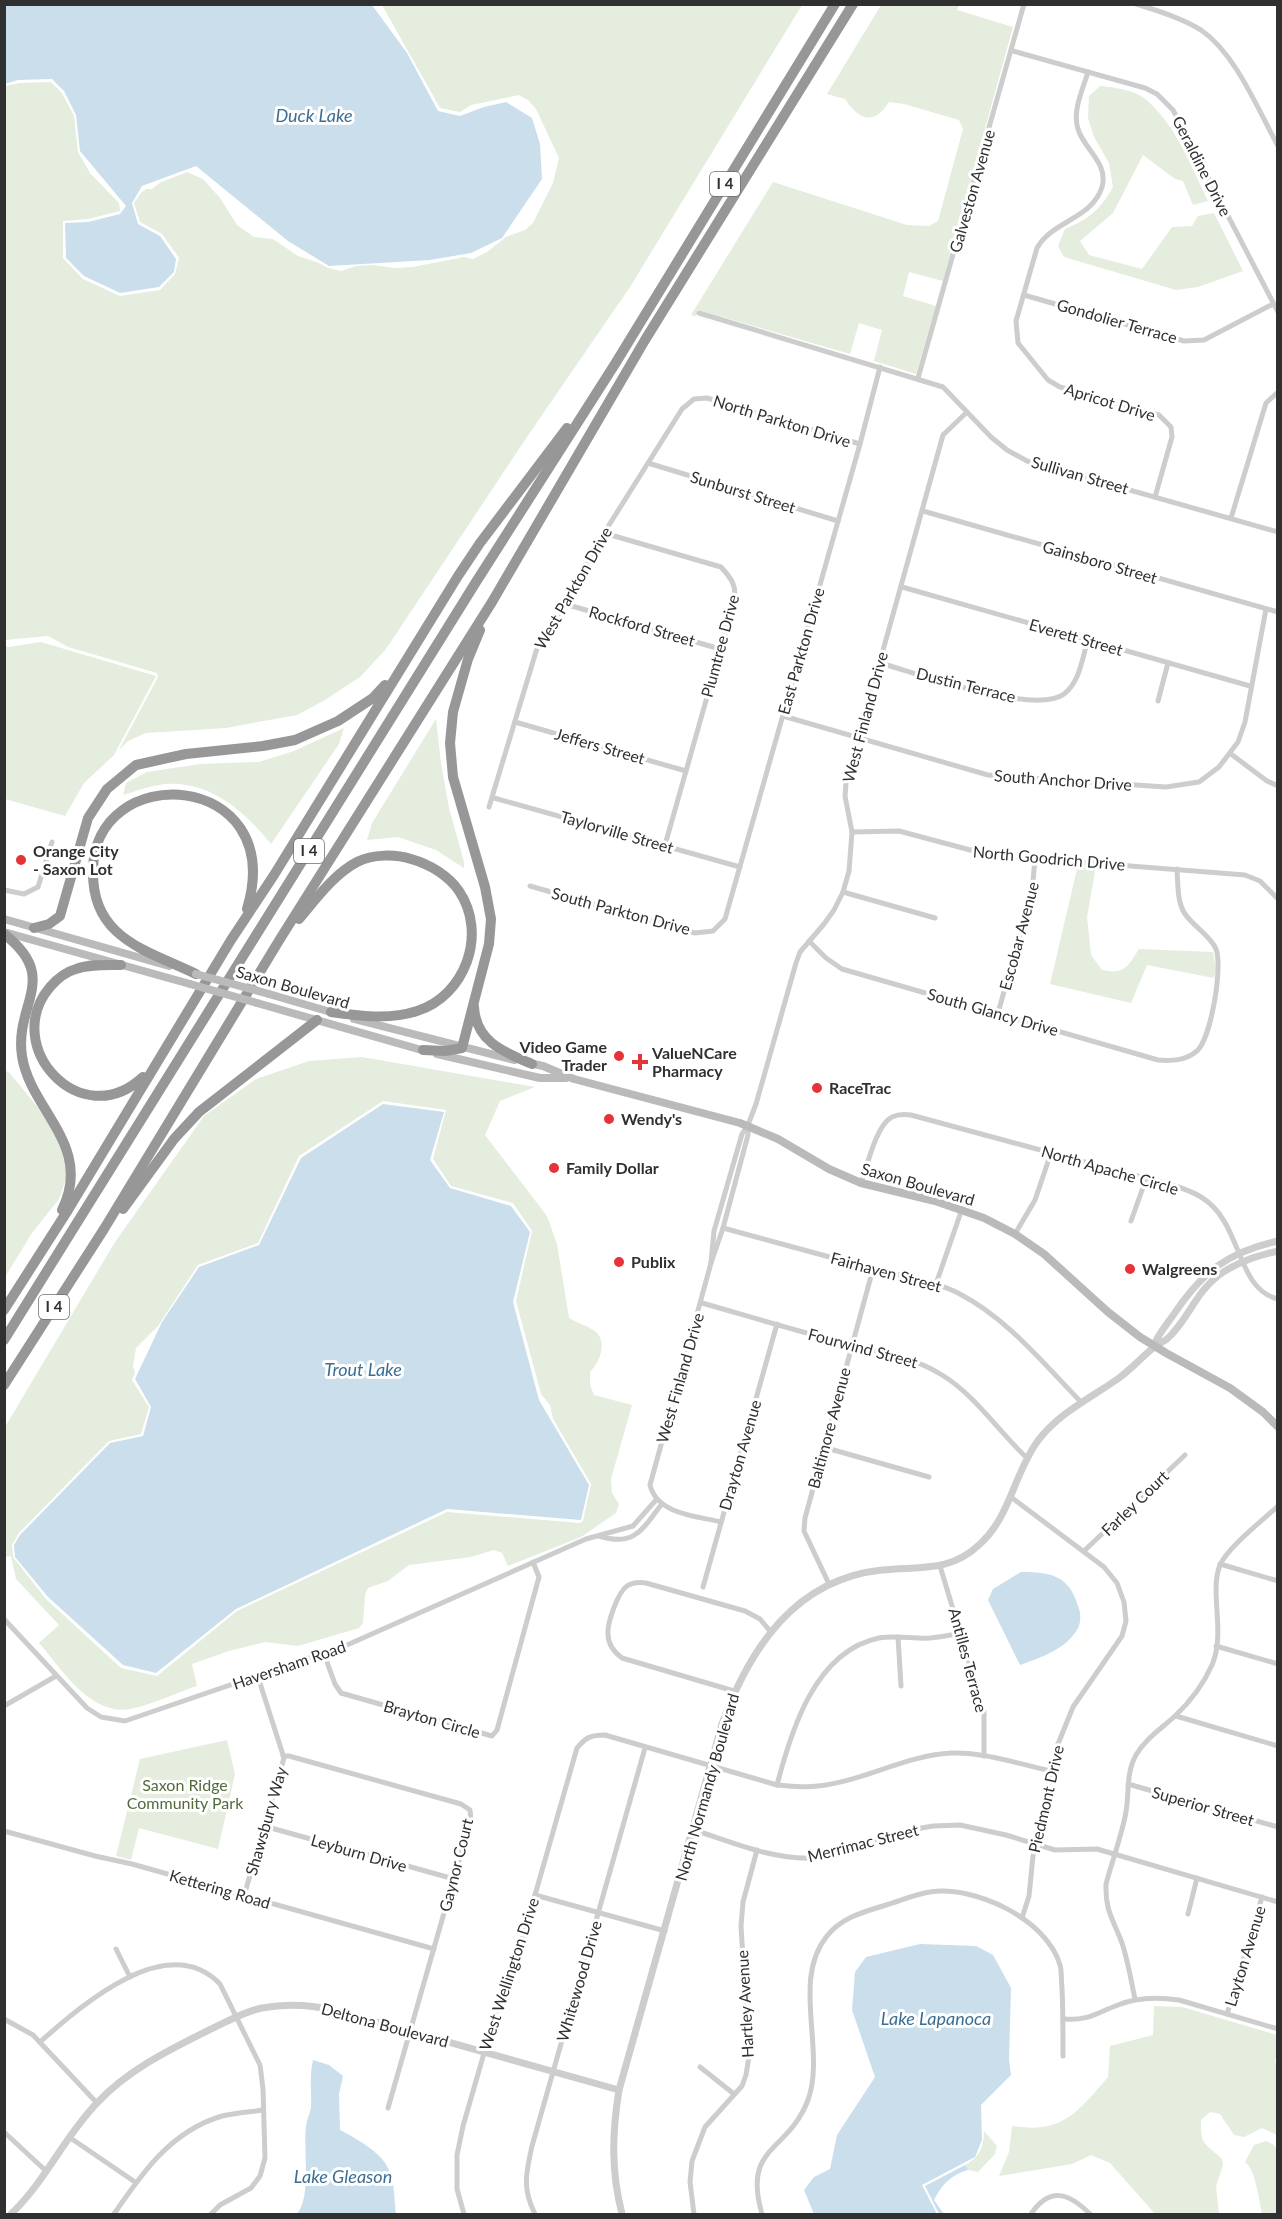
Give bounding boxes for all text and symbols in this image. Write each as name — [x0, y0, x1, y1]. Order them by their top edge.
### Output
water label: Duck Lake — [275, 104, 353, 126]
street label: Geraldine Drive — [1169, 113, 1236, 219]
street label: Galveston Avenue — [945, 127, 998, 255]
road number: I 4 — [710, 172, 740, 196]
street label: Gondolier Terrace — [1055, 294, 1179, 347]
street label: Apricot Drive — [1062, 379, 1158, 424]
street label: North Parkton Drive — [711, 391, 853, 450]
street label: Sullivan Street — [1029, 452, 1131, 498]
street label: Sunburst Street — [688, 467, 798, 517]
street label: West Parkton Drive — [530, 523, 615, 652]
street label: Gainsboro Street — [1041, 536, 1160, 587]
street label: East Parkton Drive — [773, 585, 828, 716]
street label: Plumtree Drive — [697, 592, 742, 699]
street label: Rockford Street — [587, 601, 698, 650]
street label: Everett Street — [1027, 614, 1125, 659]
street label: West Finland Drive — [838, 649, 891, 784]
street label: Dustin Terrace — [915, 663, 1018, 706]
street label: Jeffers Street — [553, 724, 648, 767]
street label: South Anchor Drive — [994, 765, 1133, 794]
street label: Taylorville Street — [558, 806, 676, 857]
road number: I 4 — [294, 839, 324, 863]
place label: Orange City - Saxon Lot — [33, 841, 119, 878]
street label: North Goodrich Drive — [972, 841, 1126, 874]
marker: Orange City - Saxon Lot — [14, 853, 28, 867]
street label: Escobar Avenue — [995, 880, 1042, 992]
street label: South Parkton Drive — [550, 883, 692, 938]
street label: Saxon Boulevard — [234, 961, 352, 1012]
street label: South Glancy Drive — [925, 984, 1061, 1039]
place label: Video Game Trader — [518, 1037, 607, 1074]
place label: ValueNCare Pharmacy — [651, 1043, 737, 1080]
marker: Video Game Trader — [612, 1049, 626, 1063]
marker: ValueNCare Pharmacy — [633, 1055, 647, 1069]
place label: RaceTrac — [829, 1078, 892, 1097]
marker: RaceTrac — [810, 1081, 824, 1095]
place label: Wendy's — [621, 1109, 682, 1128]
marker: Wendy's — [602, 1112, 616, 1126]
street label: North Apache Circle — [1039, 1141, 1181, 1198]
place label: Family Dollar — [566, 1158, 659, 1177]
street label: Saxon Boulevard — [859, 1158, 977, 1209]
marker: Family Dollar — [547, 1161, 561, 1175]
street label: Fairhaven Street — [829, 1248, 944, 1295]
place label: Publix — [631, 1252, 676, 1271]
marker: Publix — [612, 1255, 626, 1269]
place label: Walgreens — [1142, 1259, 1217, 1278]
marker: Walgreens — [1123, 1262, 1137, 1276]
road number: I 4 — [39, 1295, 69, 1319]
street label: West Finland Drive — [652, 1311, 707, 1445]
street label: Fourwind Street — [806, 1324, 920, 1371]
water label: Trout Lake — [324, 1358, 402, 1380]
street label: Baltimore Avenue — [803, 1365, 854, 1490]
street label: Drayton Avenue — [715, 1397, 764, 1512]
street label: Farley Court — [1097, 1466, 1172, 1539]
street label: Antilles Terrace — [945, 1606, 992, 1714]
street label: Haversham Road — [230, 1636, 348, 1693]
street label: North Normandy Boulevard — [671, 1691, 742, 1883]
street label: Brayton Circle — [382, 1696, 483, 1741]
street label: Piedmont Drive — [1024, 1743, 1067, 1855]
street label: Shawsbury Way — [241, 1764, 290, 1877]
park label: Saxon Ridge Community Park — [127, 1775, 244, 1812]
street label: Superior Street — [1150, 1782, 1257, 1829]
street label: Gaynor Court — [435, 1816, 476, 1913]
street label: Merrimac Street — [806, 1820, 921, 1865]
street label: Leyburn Drive — [309, 1830, 409, 1875]
street label: Kettering Road — [167, 1865, 273, 1912]
street label: West Wellington Drive — [475, 1895, 542, 2053]
street label: Layton Avenue — [1220, 1903, 1269, 2009]
street label: Whitewood Drive — [552, 1918, 605, 2044]
street label: Hartley Avenue — [732, 1950, 757, 2058]
street label: Deltona Boulevard — [320, 1998, 451, 2051]
water label: Lake Lapanoca — [881, 2007, 991, 2029]
water label: Lake Gleason — [294, 2165, 392, 2187]

